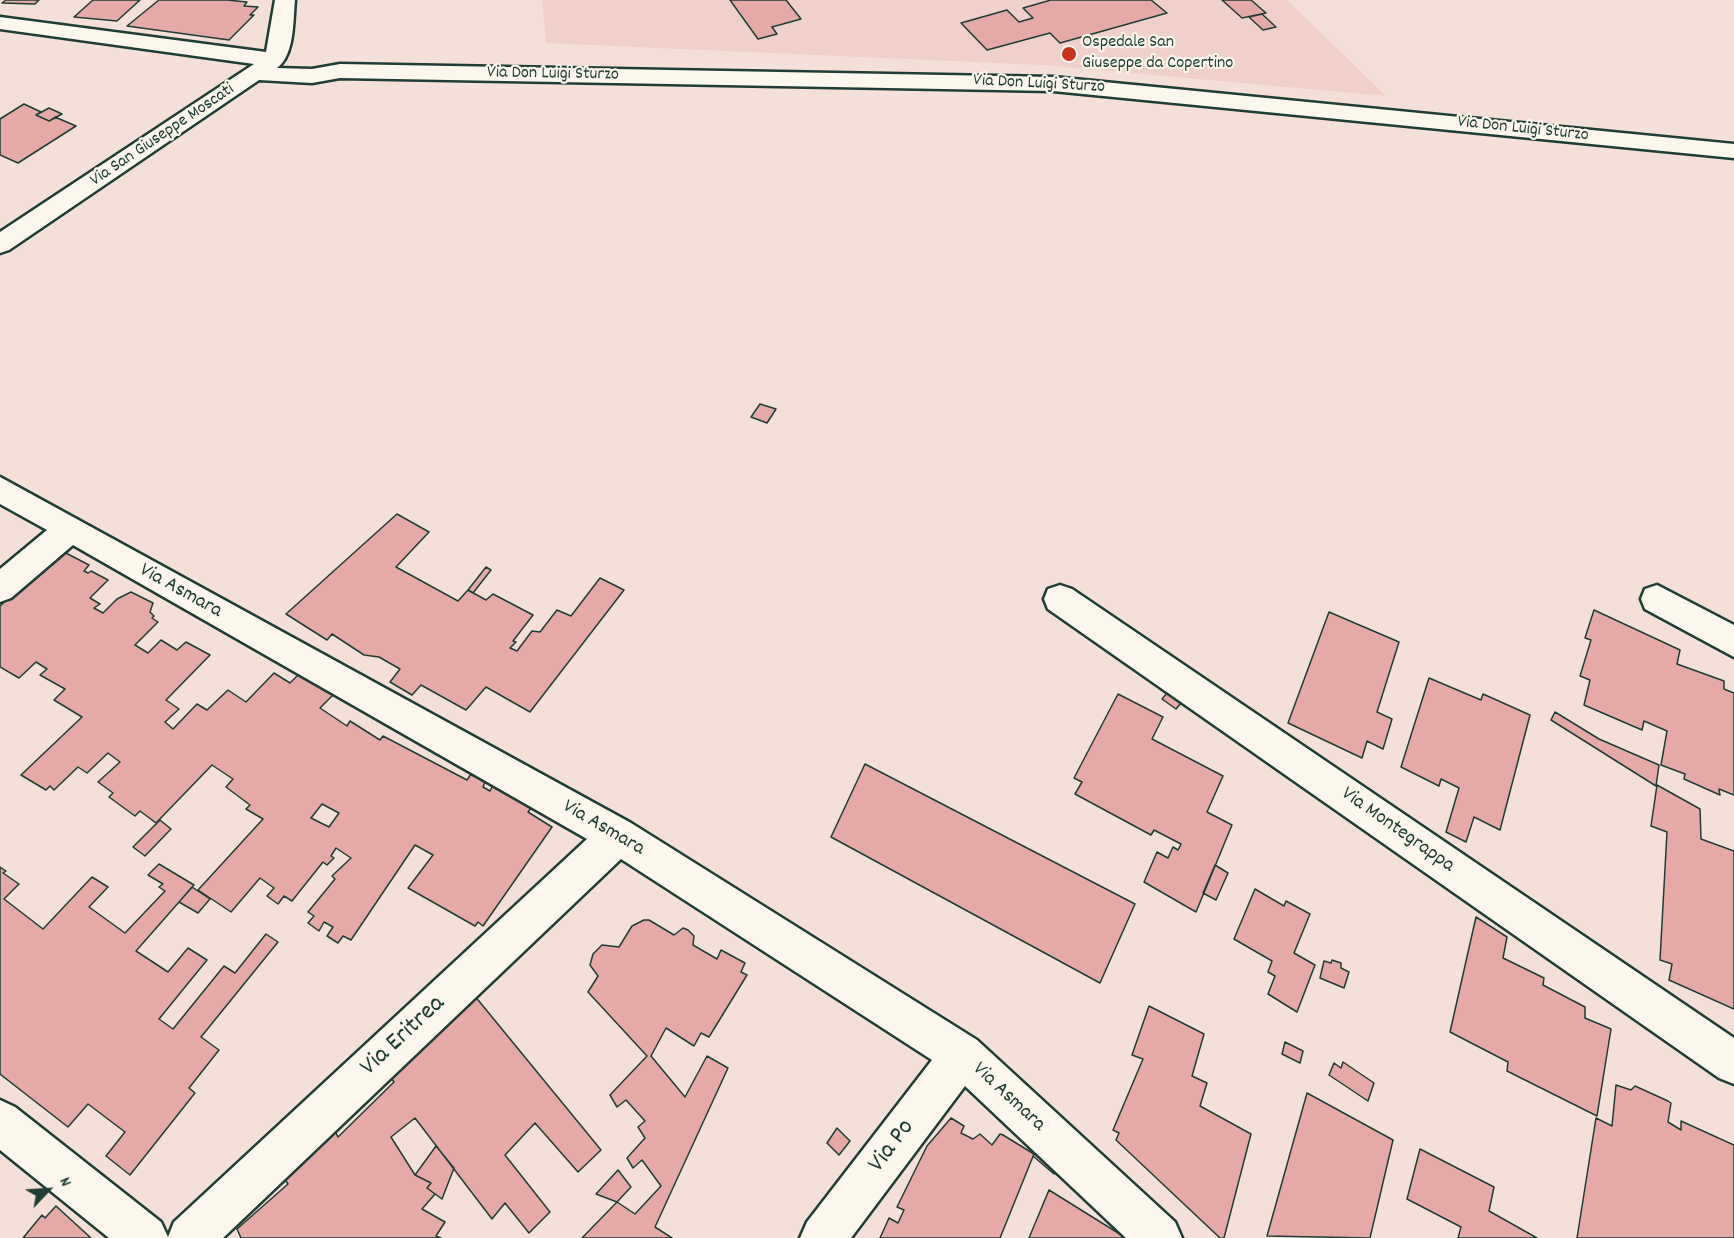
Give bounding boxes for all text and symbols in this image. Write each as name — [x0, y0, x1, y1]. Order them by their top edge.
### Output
place label: Ospedale San Giuseppe da Copertino — [1082, 33, 1233, 76]
marker: Ospedale San Giuseppe da Copertino — [1060, 45, 1078, 63]
street label: Via Don Luigi Sturzo — [487, 63, 619, 87]
street label: Via Don Luigi Sturzo — [973, 71, 1105, 99]
street label: Via San Giuseppe Moscati — [87, 80, 239, 192]
street label: Via Don Luigi Sturzo — [1456, 112, 1590, 148]
street label: Via Asmara — [134, 559, 226, 625]
street label: Via Montegrappa — [1335, 783, 1459, 879]
street label: Via Asmara — [557, 795, 649, 863]
street label: Via Eritrea — [355, 990, 453, 1084]
street label: Via Asmara — [966, 1058, 1050, 1138]
street label: Via Po — [863, 1114, 923, 1180]
north arrow — [18, 1160, 78, 1220]
text: N — [53, 1174, 77, 1191]

